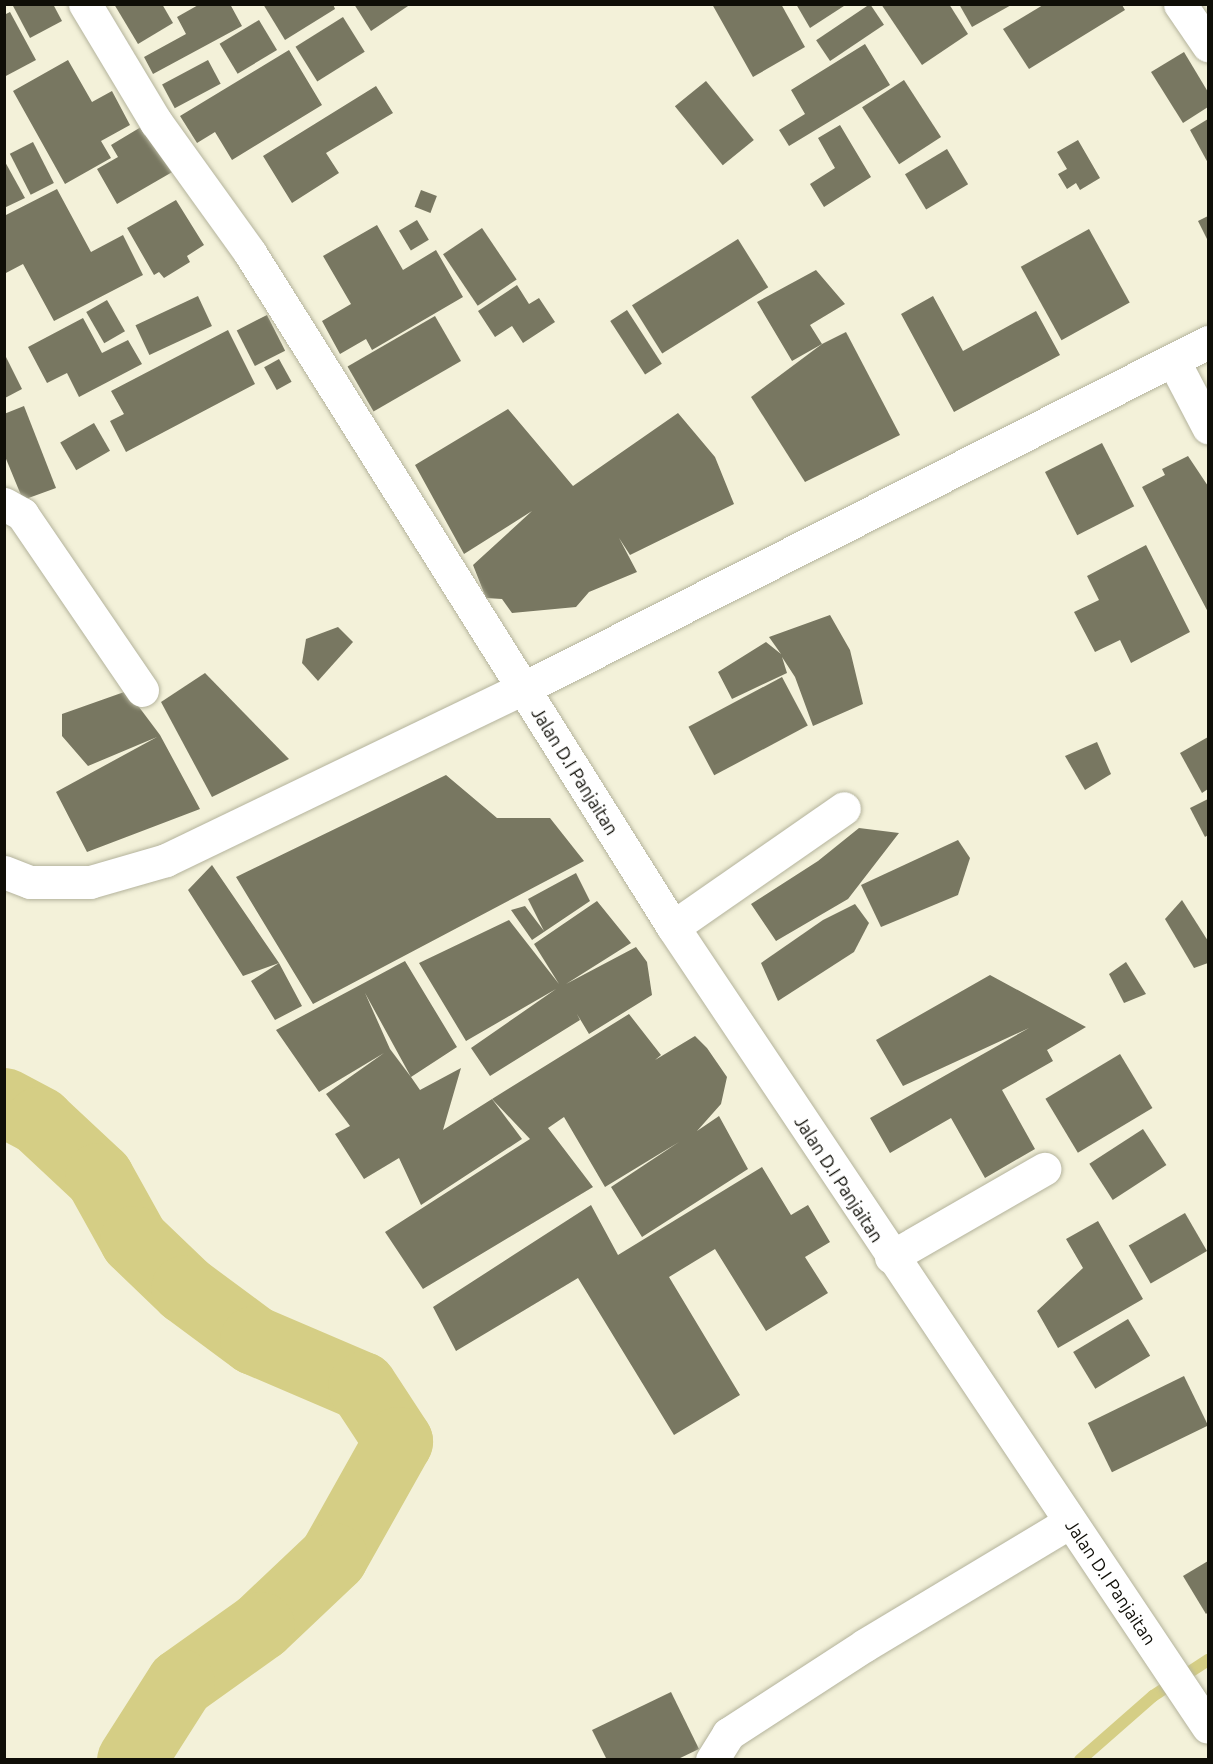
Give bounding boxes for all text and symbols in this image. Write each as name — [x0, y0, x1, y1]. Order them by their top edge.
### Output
street label: Jalan D.I Panjaitan — [527, 703, 623, 839]
street label: Jalan D.I Panjaitan — [790, 1112, 888, 1246]
street label: Jalan D.I Panjaitan — [1061, 1515, 1161, 1649]

